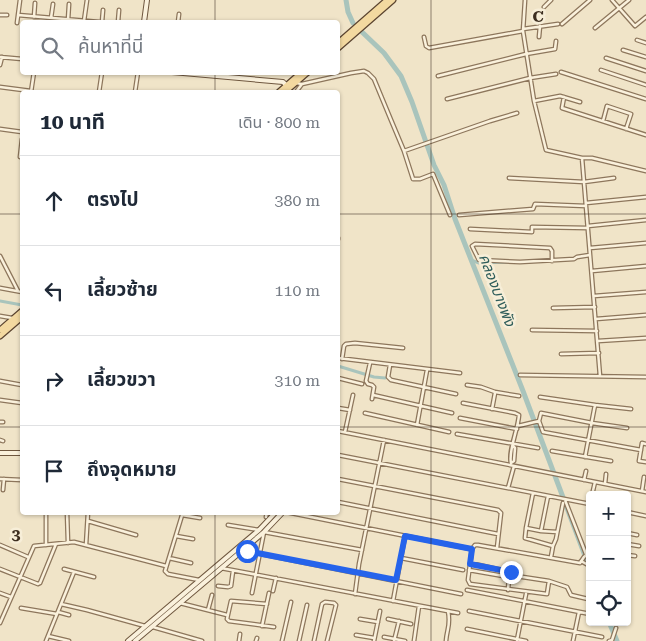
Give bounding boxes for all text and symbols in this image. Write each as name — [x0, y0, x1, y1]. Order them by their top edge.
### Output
text: C — [532, 7, 544, 26]
search box — [20, 20, 340, 75]
icon: search — [38, 34, 66, 62]
text: ค้นหาที่นี่ — [78, 35, 143, 58]
text: 10 นาที — [40, 110, 105, 134]
text: เดิน · 800 m — [238, 113, 320, 132]
icon: ahead — [40, 187, 68, 215]
text: ตรงไป — [87, 188, 139, 211]
text: 380 m — [274, 191, 320, 210]
water label: คลองบางพัง — [475, 251, 519, 330]
icon: left — [40, 277, 68, 305]
text: เลี้ยวซ้าย — [87, 278, 158, 301]
text: 110 m — [274, 281, 320, 300]
icon: right — [40, 367, 68, 395]
text: เลี้ยวขวา — [87, 368, 156, 391]
text: 310 m — [274, 371, 320, 390]
icon: arrive — [40, 457, 68, 485]
text: ถึงจุดหมาย — [87, 458, 177, 481]
map controls — [586, 491, 631, 626]
button: + — [586, 491, 631, 536]
text: 3 — [12, 525, 21, 544]
button: − — [586, 536, 631, 581]
route start — [236, 540, 259, 563]
route end — [500, 561, 523, 584]
button: locate — [586, 581, 631, 626]

